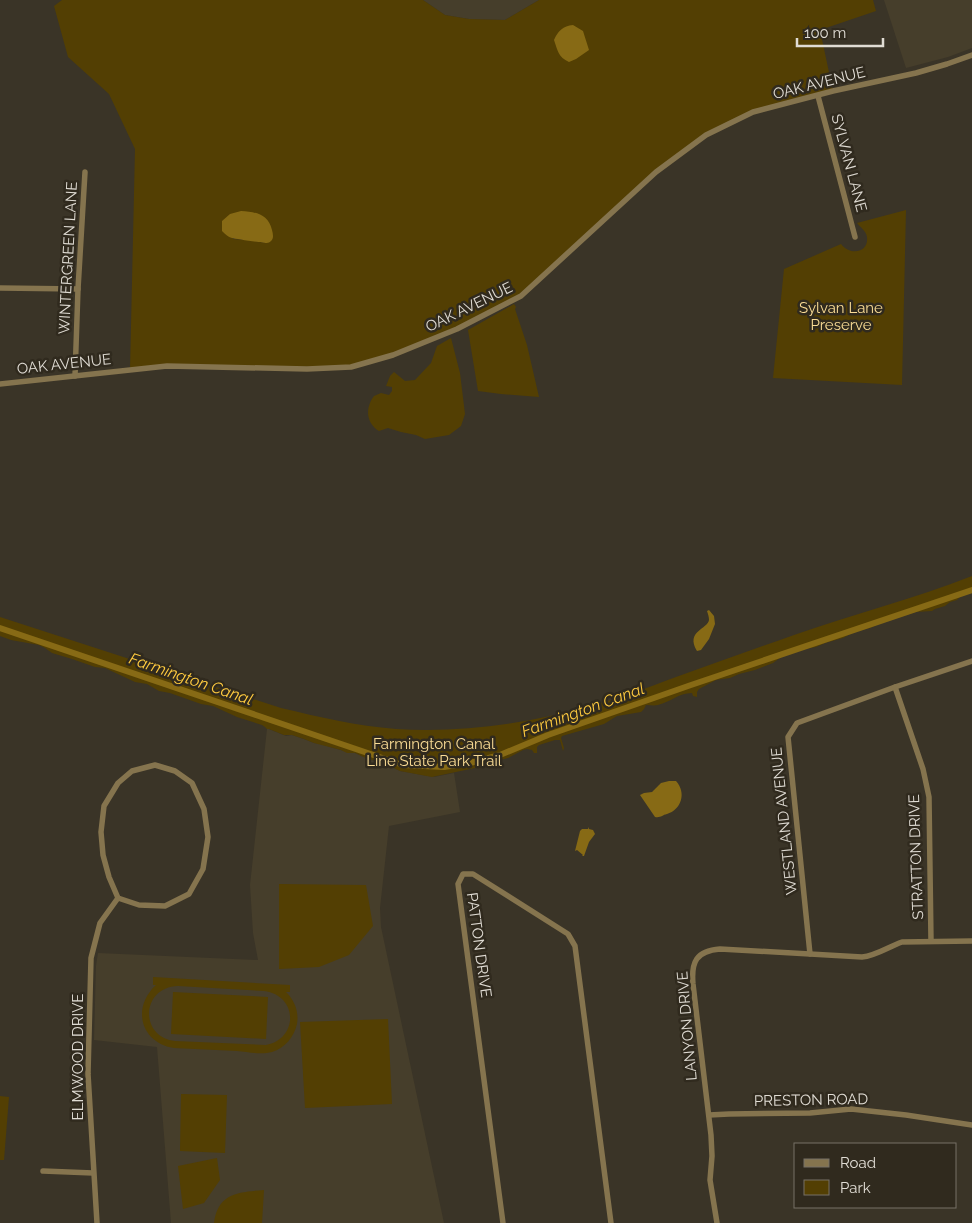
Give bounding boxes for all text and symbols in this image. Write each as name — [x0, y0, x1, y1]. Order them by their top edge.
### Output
scale bar — [797, 15, 883, 47]
text: 100 m — [804, 24, 846, 42]
street label: OAK AVENUE — [771, 63, 867, 103]
street label: SYLVAN LANE — [827, 112, 871, 214]
street label: WINTERGREEN LANE — [55, 181, 81, 335]
street label: OAK AVENUE — [423, 278, 515, 336]
park label: Sylvan Lane Preserve — [799, 299, 883, 334]
street label: OAK AVENUE — [16, 350, 112, 378]
water label: Farmington Canal — [127, 649, 255, 709]
water label: Farmington Canal — [519, 679, 647, 741]
park label: Farmington Canal Line State Park Trail — [366, 735, 503, 770]
street label: WESTLAND AVENUE — [767, 746, 801, 896]
street label: STRATTON DRIVE — [905, 794, 927, 920]
street label: PATTON DRIVE — [463, 891, 495, 999]
street label: LANYON DRIVE — [673, 971, 701, 1081]
street label: ELMWOOD DRIVE — [69, 994, 87, 1120]
street label: PRESTON ROAD — [754, 1090, 869, 1110]
legend — [794, 1143, 957, 1208]
text: Road — [840, 1154, 876, 1172]
text: Park — [840, 1179, 871, 1197]

